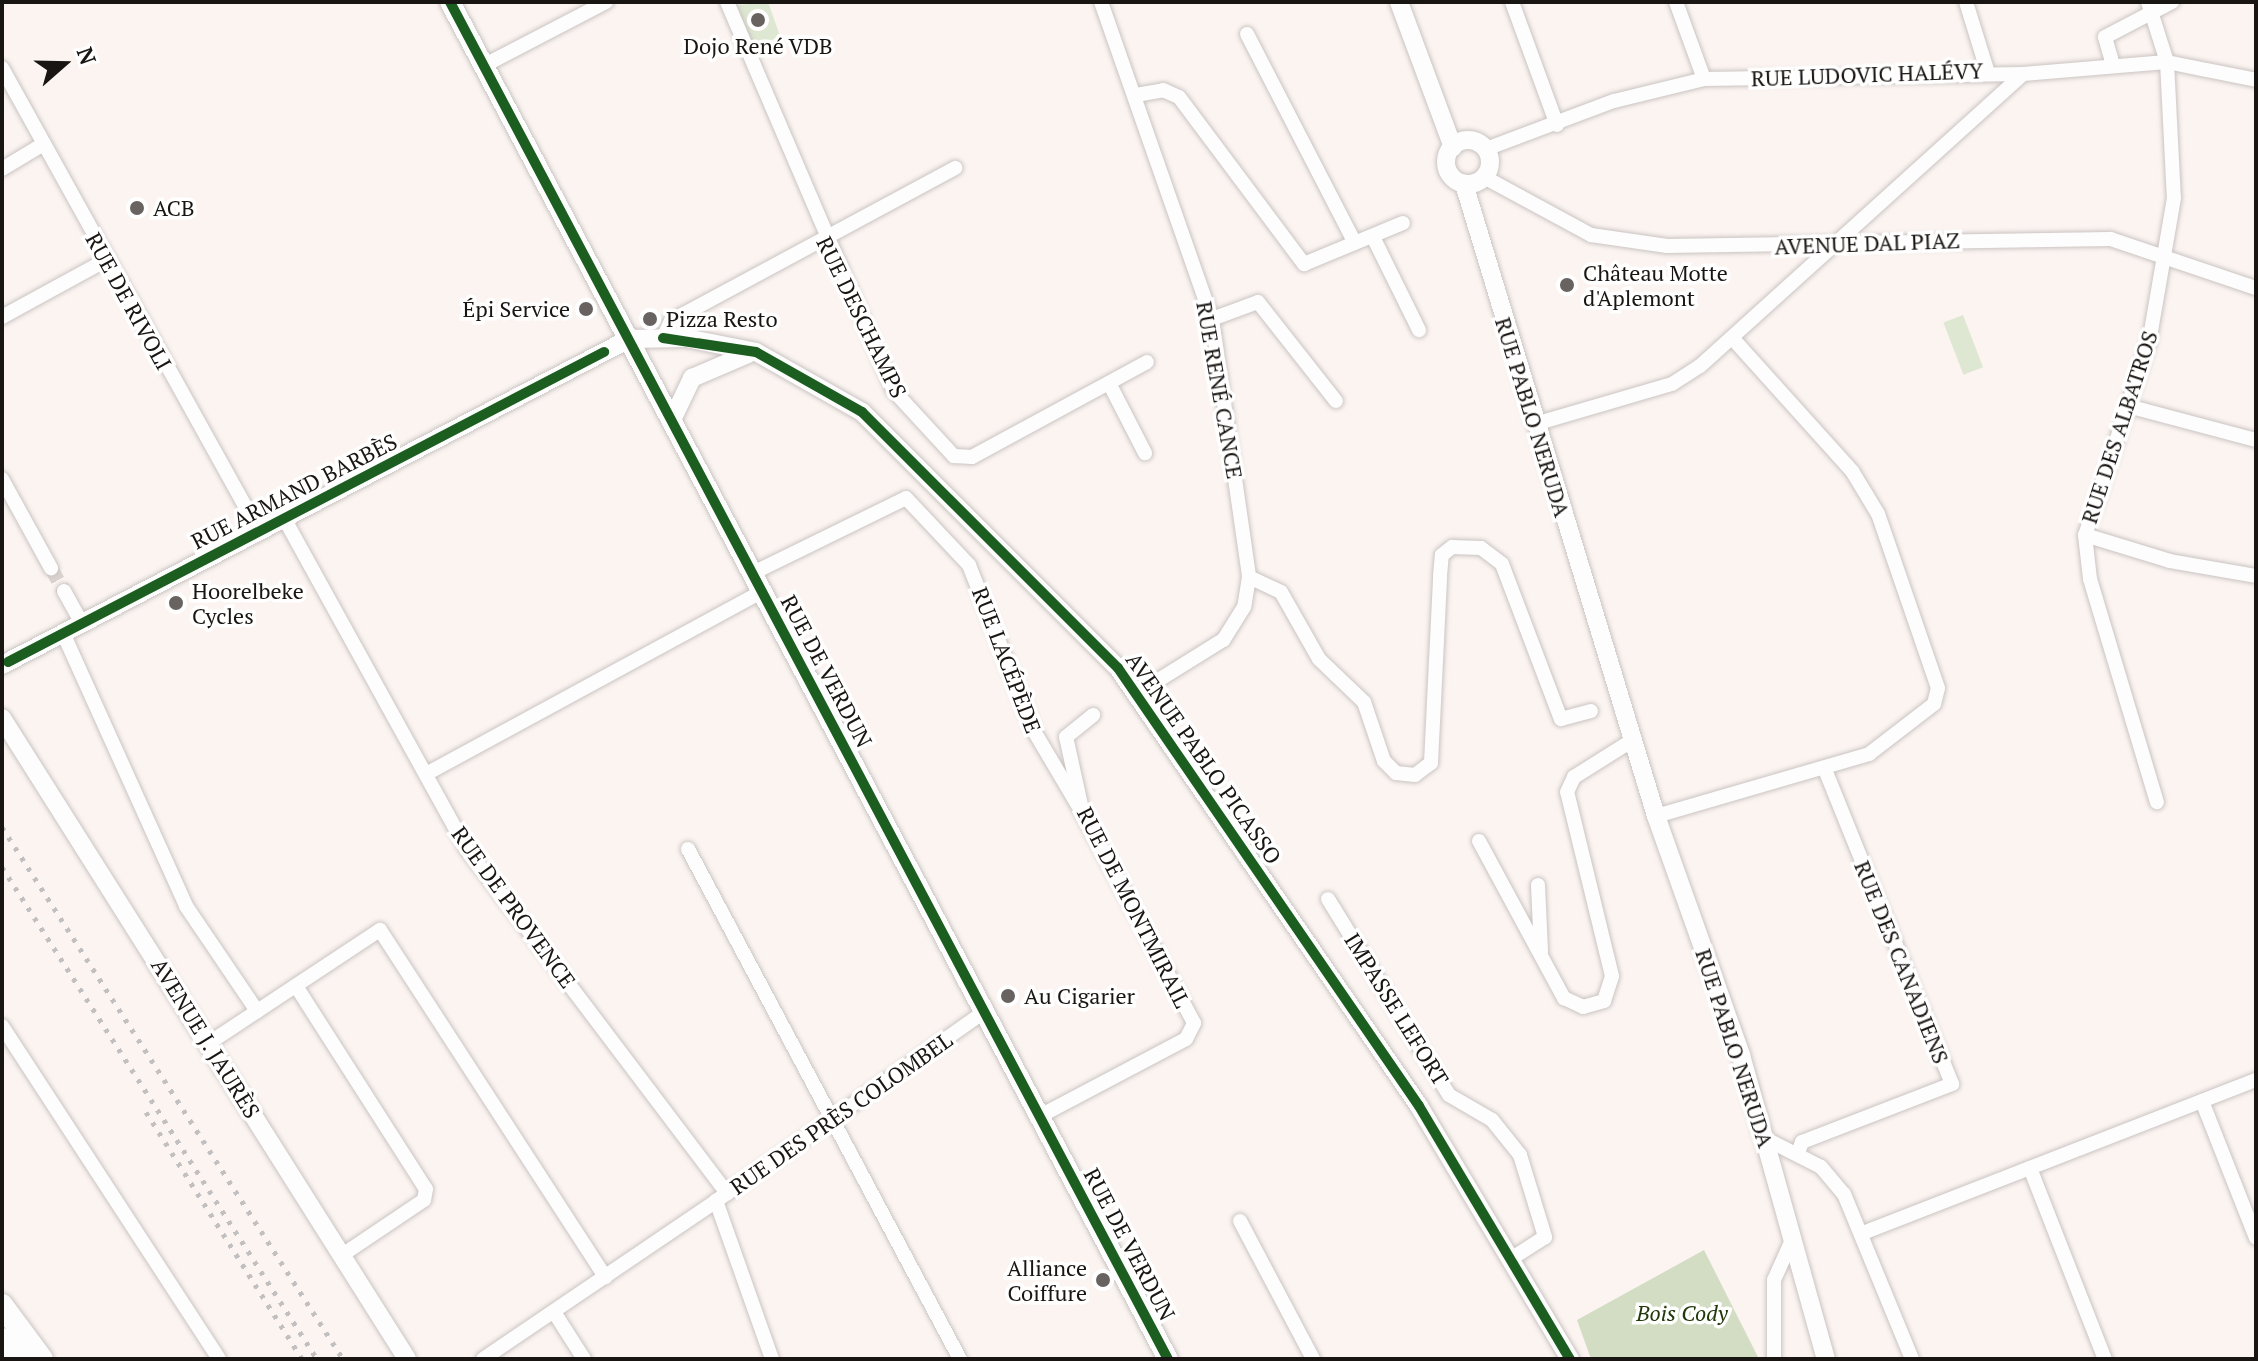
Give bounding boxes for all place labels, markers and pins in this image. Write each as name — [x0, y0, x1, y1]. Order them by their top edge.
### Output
marker: Dojo René VDB — [749, 11, 767, 29]
place label: Dojo René VDB — [683, 33, 833, 59]
place label: ACB — [153, 195, 195, 221]
marker: ACB — [128, 199, 146, 217]
place label: Château Motte d'Aplemont — [1583, 259, 1728, 310]
marker: Château Motte d'Aplemont — [1558, 276, 1576, 294]
place label: Épi Service — [462, 296, 570, 322]
marker: Épi Service — [577, 300, 595, 318]
place label: Pizza Resto — [666, 306, 778, 332]
marker: Pizza Resto — [641, 310, 659, 328]
place label: Hoorelbeke Cycles — [192, 577, 304, 628]
marker: Hoorelbeke Cycles — [167, 594, 185, 612]
place label: Au Cigarier — [1024, 983, 1135, 1009]
marker: Au Cigarier — [999, 987, 1017, 1005]
place label: Alliance Coiffure — [1007, 1254, 1087, 1306]
marker: Alliance Coiffure — [1094, 1271, 1112, 1289]

